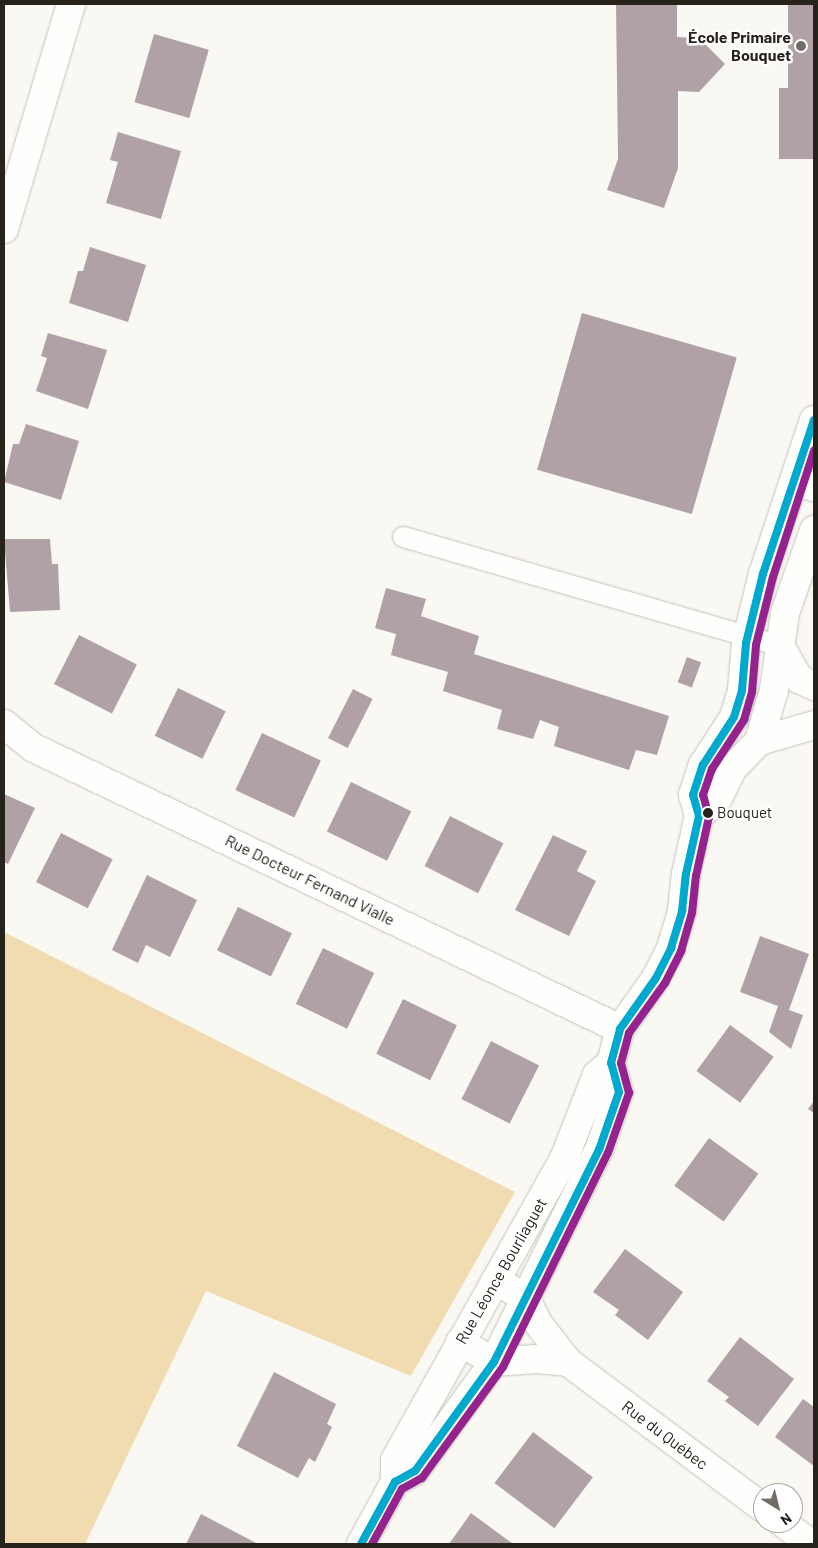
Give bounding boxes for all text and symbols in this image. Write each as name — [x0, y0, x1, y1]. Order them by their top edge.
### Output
place label: École Primaire Bouquet — [688, 27, 791, 65]
marker: École Primaire Bouquet — [795, 40, 807, 52]
place label: Bouquet — [717, 804, 772, 822]
marker: Bouquet — [703, 808, 713, 818]
street label: Rue Docteur Fernand Vialle — [222, 831, 398, 929]
street label: Rue Léonce Bourliaguet — [451, 1195, 551, 1347]
street label: Rue du Québec — [618, 1397, 712, 1473]
north arrow — [753, 1483, 803, 1533]
text: N — [778, 1510, 795, 1529]

